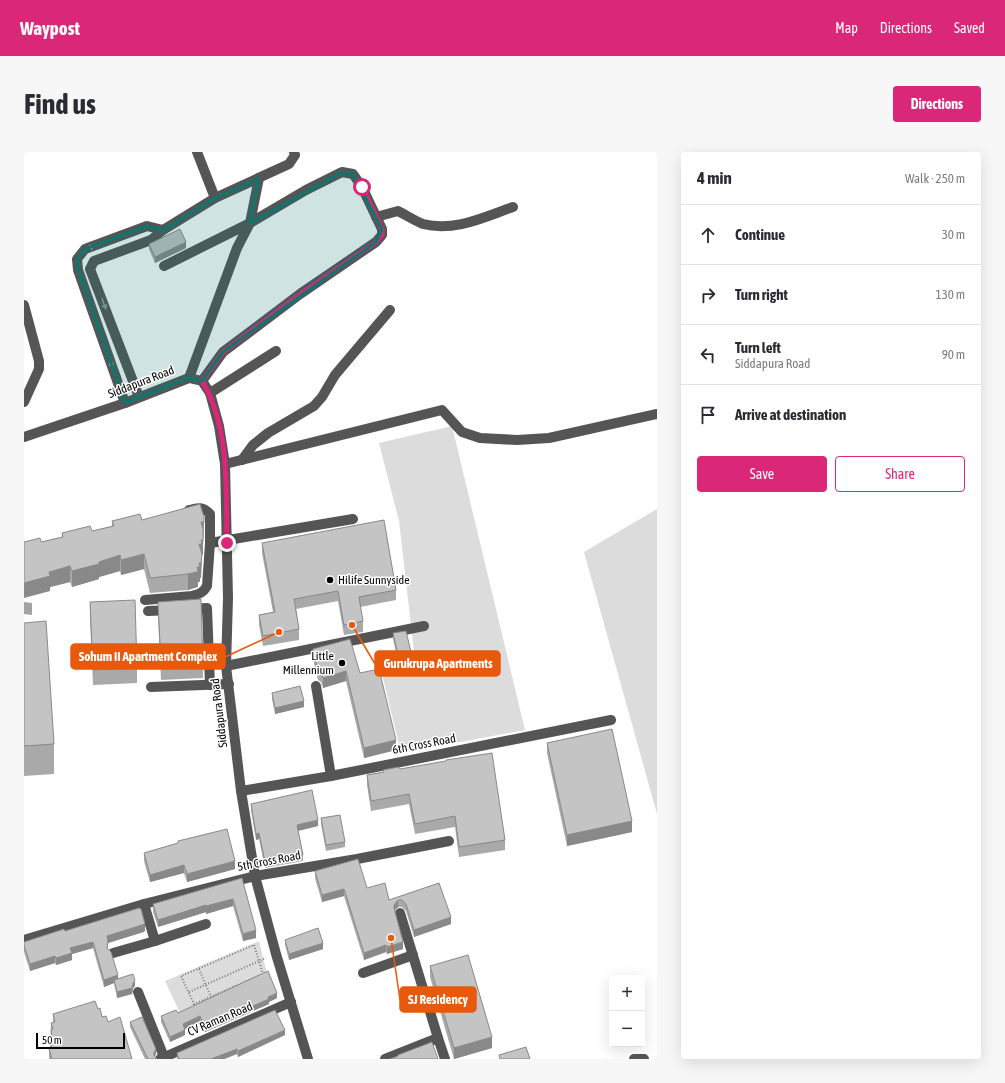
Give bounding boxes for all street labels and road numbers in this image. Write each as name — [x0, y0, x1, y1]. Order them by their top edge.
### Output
street label: Siddapura Road — [106, 363, 176, 401]
street label: Siddapura Road — [208, 678, 230, 748]
street label: 6th Cross Road — [391, 731, 457, 757]
street label: 5th Cross Road — [236, 848, 302, 874]
street label: CV Raman Road — [185, 999, 255, 1039]

